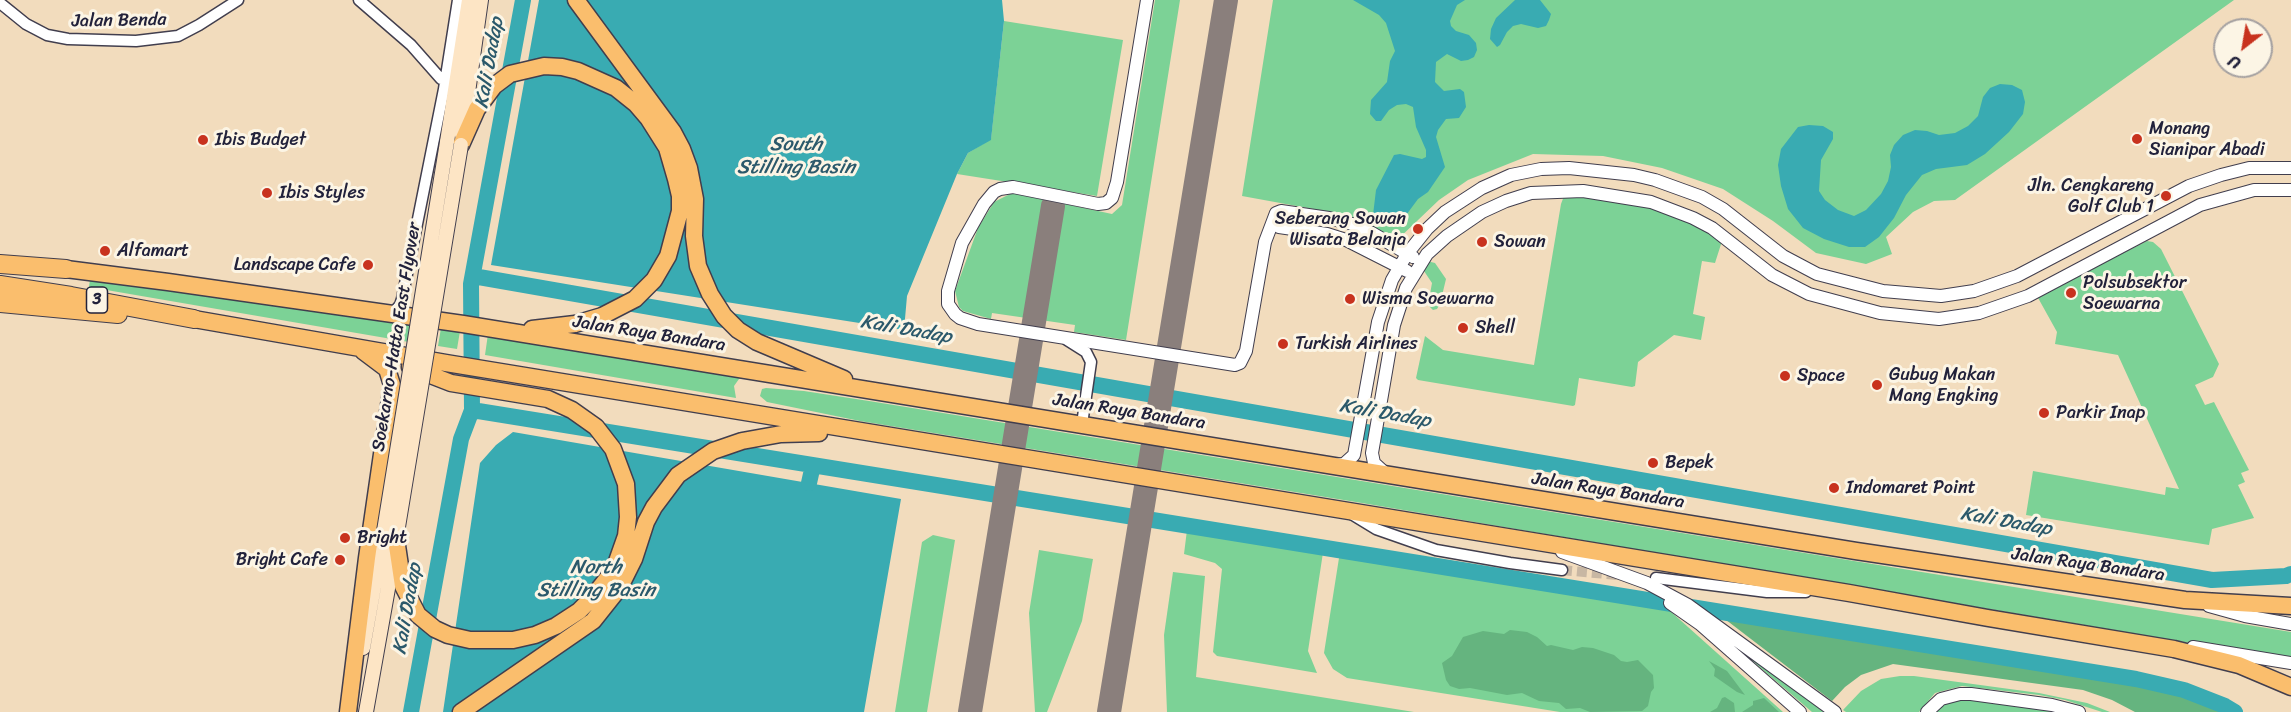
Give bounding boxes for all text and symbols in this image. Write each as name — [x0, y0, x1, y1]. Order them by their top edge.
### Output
street label: Jalan Benda — [71, 9, 167, 33]
water label: Kali Dadap — [470, 16, 510, 110]
north arrow — [2213, 18, 2273, 78]
text: U — [2222, 47, 2247, 77]
place label: Monang Sianipar Abadi — [2149, 118, 2265, 160]
place label: Ibis Budget — [215, 129, 306, 151]
marker: Monang Sianipar Abadi — [2130, 132, 2144, 146]
marker: Ibis Budget — [196, 133, 210, 147]
water label: South Stilling Basin — [737, 133, 855, 180]
place label: Jln. Cengkareng Golf Club 1 — [2028, 175, 2154, 218]
place label: Ibis Styles — [279, 182, 365, 204]
marker: Ibis Styles — [260, 186, 274, 200]
marker: Jln. Cengkareng Golf Club 1 — [2159, 189, 2173, 203]
place label: Seberang Sowan Wisata Belanja — [1275, 208, 1406, 250]
street label: Soekarno-Hatta East Flyover — [368, 221, 426, 453]
marker: Seberang Sowan Wisata Belanja — [1411, 222, 1425, 236]
place label: Sowan — [1494, 231, 1546, 253]
marker: Sowan — [1475, 235, 1489, 249]
place label: Alfamart — [117, 240, 189, 262]
marker: Alfamart — [98, 244, 112, 258]
place label: Landscape Cafe — [234, 254, 356, 276]
marker: Landscape Cafe — [361, 258, 375, 272]
place label: Polsubsektor Soewarna — [2083, 272, 2186, 314]
marker: Polsubsektor Soewarna — [2064, 286, 2078, 300]
road number: 3 — [86, 287, 108, 313]
place label: Wisma Soewarna — [1362, 288, 1494, 310]
marker: Wisma Soewarna — [1343, 292, 1357, 306]
water label: Kali Dadap — [859, 310, 953, 350]
street label: Jalan Raya Bandara — [571, 311, 727, 357]
place label: Shell — [1475, 317, 1515, 339]
marker: Shell — [1456, 321, 1470, 335]
place label: Turkish Airlines — [1295, 333, 1417, 355]
marker: Turkish Airlines — [1276, 337, 1290, 351]
place label: Gubug Makan Mang Engking — [1889, 364, 1998, 406]
place label: Space — [1797, 365, 1845, 387]
marker: Space — [1778, 369, 1792, 383]
marker: Gubug Makan Mang Engking — [1870, 378, 1884, 392]
street label: Jalan Raya Bandara — [1051, 389, 1207, 435]
water label: Kali Dadap — [1338, 394, 1432, 434]
place label: Parkir Inap — [2056, 402, 2145, 424]
marker: Parkir Inap — [2037, 406, 2051, 420]
place label: Bepek — [1665, 452, 1714, 474]
marker: Bepek — [1646, 456, 1660, 470]
street label: Jalan Raya Bandara — [1530, 468, 1686, 514]
place label: Indomaret Point — [1846, 477, 1976, 499]
marker: Indomaret Point — [1827, 481, 1841, 495]
water label: Kali Dadap — [1959, 502, 2053, 542]
place label: Bright — [357, 527, 407, 549]
marker: Bright — [338, 531, 352, 545]
street label: Jalan Raya Bandara — [2010, 544, 2166, 586]
place label: Bright Cafe — [236, 549, 328, 571]
marker: Bright Cafe — [333, 553, 347, 567]
water label: North Stilling Basin — [537, 556, 655, 603]
water label: Kali Dadap — [388, 562, 428, 656]

